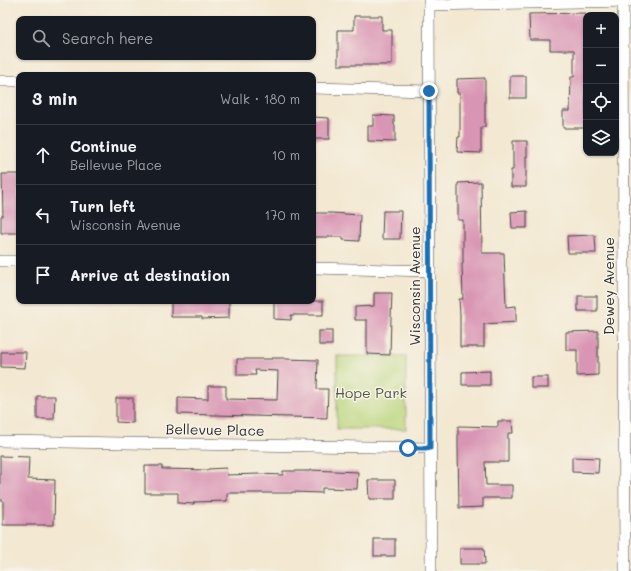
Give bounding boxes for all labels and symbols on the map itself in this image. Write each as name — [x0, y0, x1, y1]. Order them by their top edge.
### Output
route end — [420, 82, 438, 100]
street label: Wisconsin Avenue — [405, 226, 424, 346]
street label: Dewey Avenue — [599, 237, 618, 335]
park label: Hope Park — [335, 383, 407, 402]
street label: Bellevue Place — [165, 419, 265, 440]
route start — [399, 439, 417, 457]

